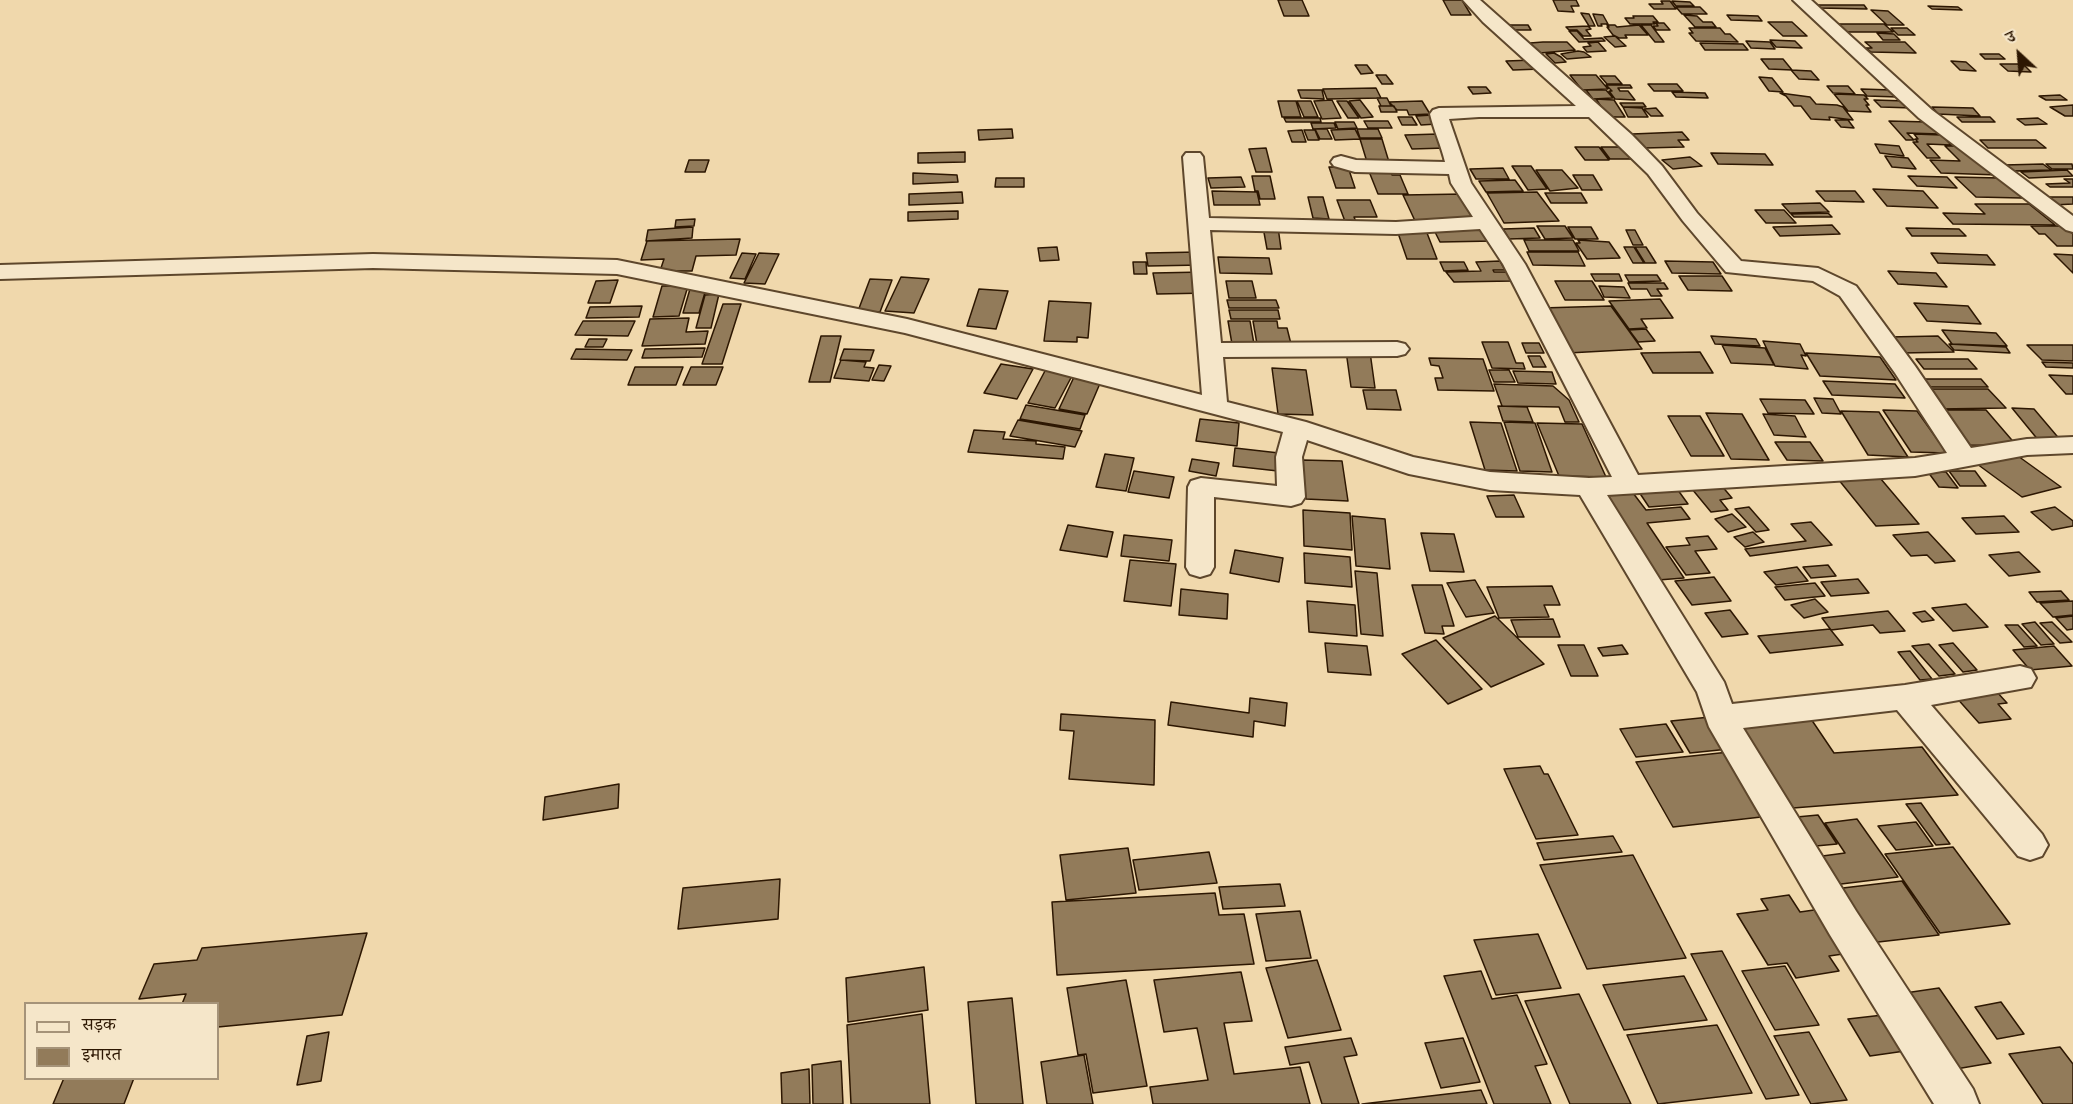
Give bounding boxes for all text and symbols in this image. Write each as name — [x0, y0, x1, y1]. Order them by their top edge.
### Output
north arrow — [1989, 24, 2049, 84]
text: उ — [2004, 29, 2018, 47]
legend — [24, 1002, 219, 1080]
text: सड़क — [82, 1016, 116, 1034]
text: इमारत — [82, 1046, 121, 1064]

